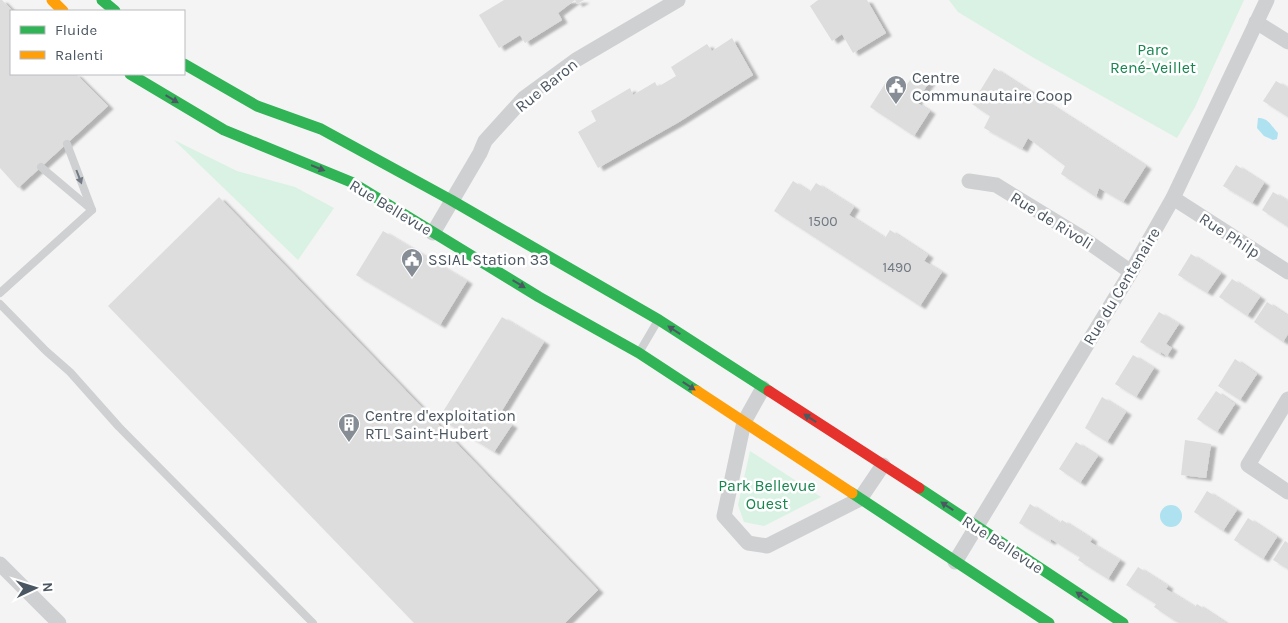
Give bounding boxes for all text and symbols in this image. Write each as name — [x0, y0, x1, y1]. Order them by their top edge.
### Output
legend — [10, 10, 185, 75]
text: Fluide — [55, 21, 97, 39]
park label: Parc René-Veillet — [1110, 40, 1196, 77]
text: Ralenti — [55, 46, 104, 64]
street label: Rue Baron — [511, 55, 581, 116]
place label: Centre Communautaire Coop — [912, 68, 1072, 105]
public building icon: Centre Communautaire Coop — [884, 74, 908, 105]
one-way arrow — [165, 94, 178, 103]
one-way arrow — [311, 165, 325, 173]
one-way arrow — [76, 170, 84, 184]
street label: Rue Bellevue — [346, 175, 435, 239]
street label: Rue de Rivoli — [1007, 188, 1096, 253]
street label: Rue Philp — [1196, 209, 1264, 262]
house number: 1500 — [808, 213, 838, 230]
street label: Rue du Centenaire — [1079, 224, 1164, 348]
public building icon: SSIAL Station 33 — [400, 247, 424, 278]
place label: SSIAL Station 33 — [428, 250, 549, 269]
house number: 1490 — [883, 259, 911, 276]
one-way arrow — [513, 280, 526, 289]
one-way arrow — [667, 325, 680, 335]
one-way arrow — [682, 381, 695, 390]
place label: Centre d'exploitation RTL Saint-Hubert — [365, 406, 516, 443]
building icon: Centre d'exploitation RTL Saint-Hubert — [337, 412, 361, 443]
one-way arrow — [804, 413, 817, 423]
park label: Park Bellevue Ouest — [718, 476, 816, 513]
one-way arrow — [940, 502, 953, 511]
street label: Rue Bellevue — [959, 511, 1047, 578]
north arrow — [10, 563, 60, 613]
text: N — [39, 582, 56, 593]
one-way arrow — [1076, 591, 1089, 601]

